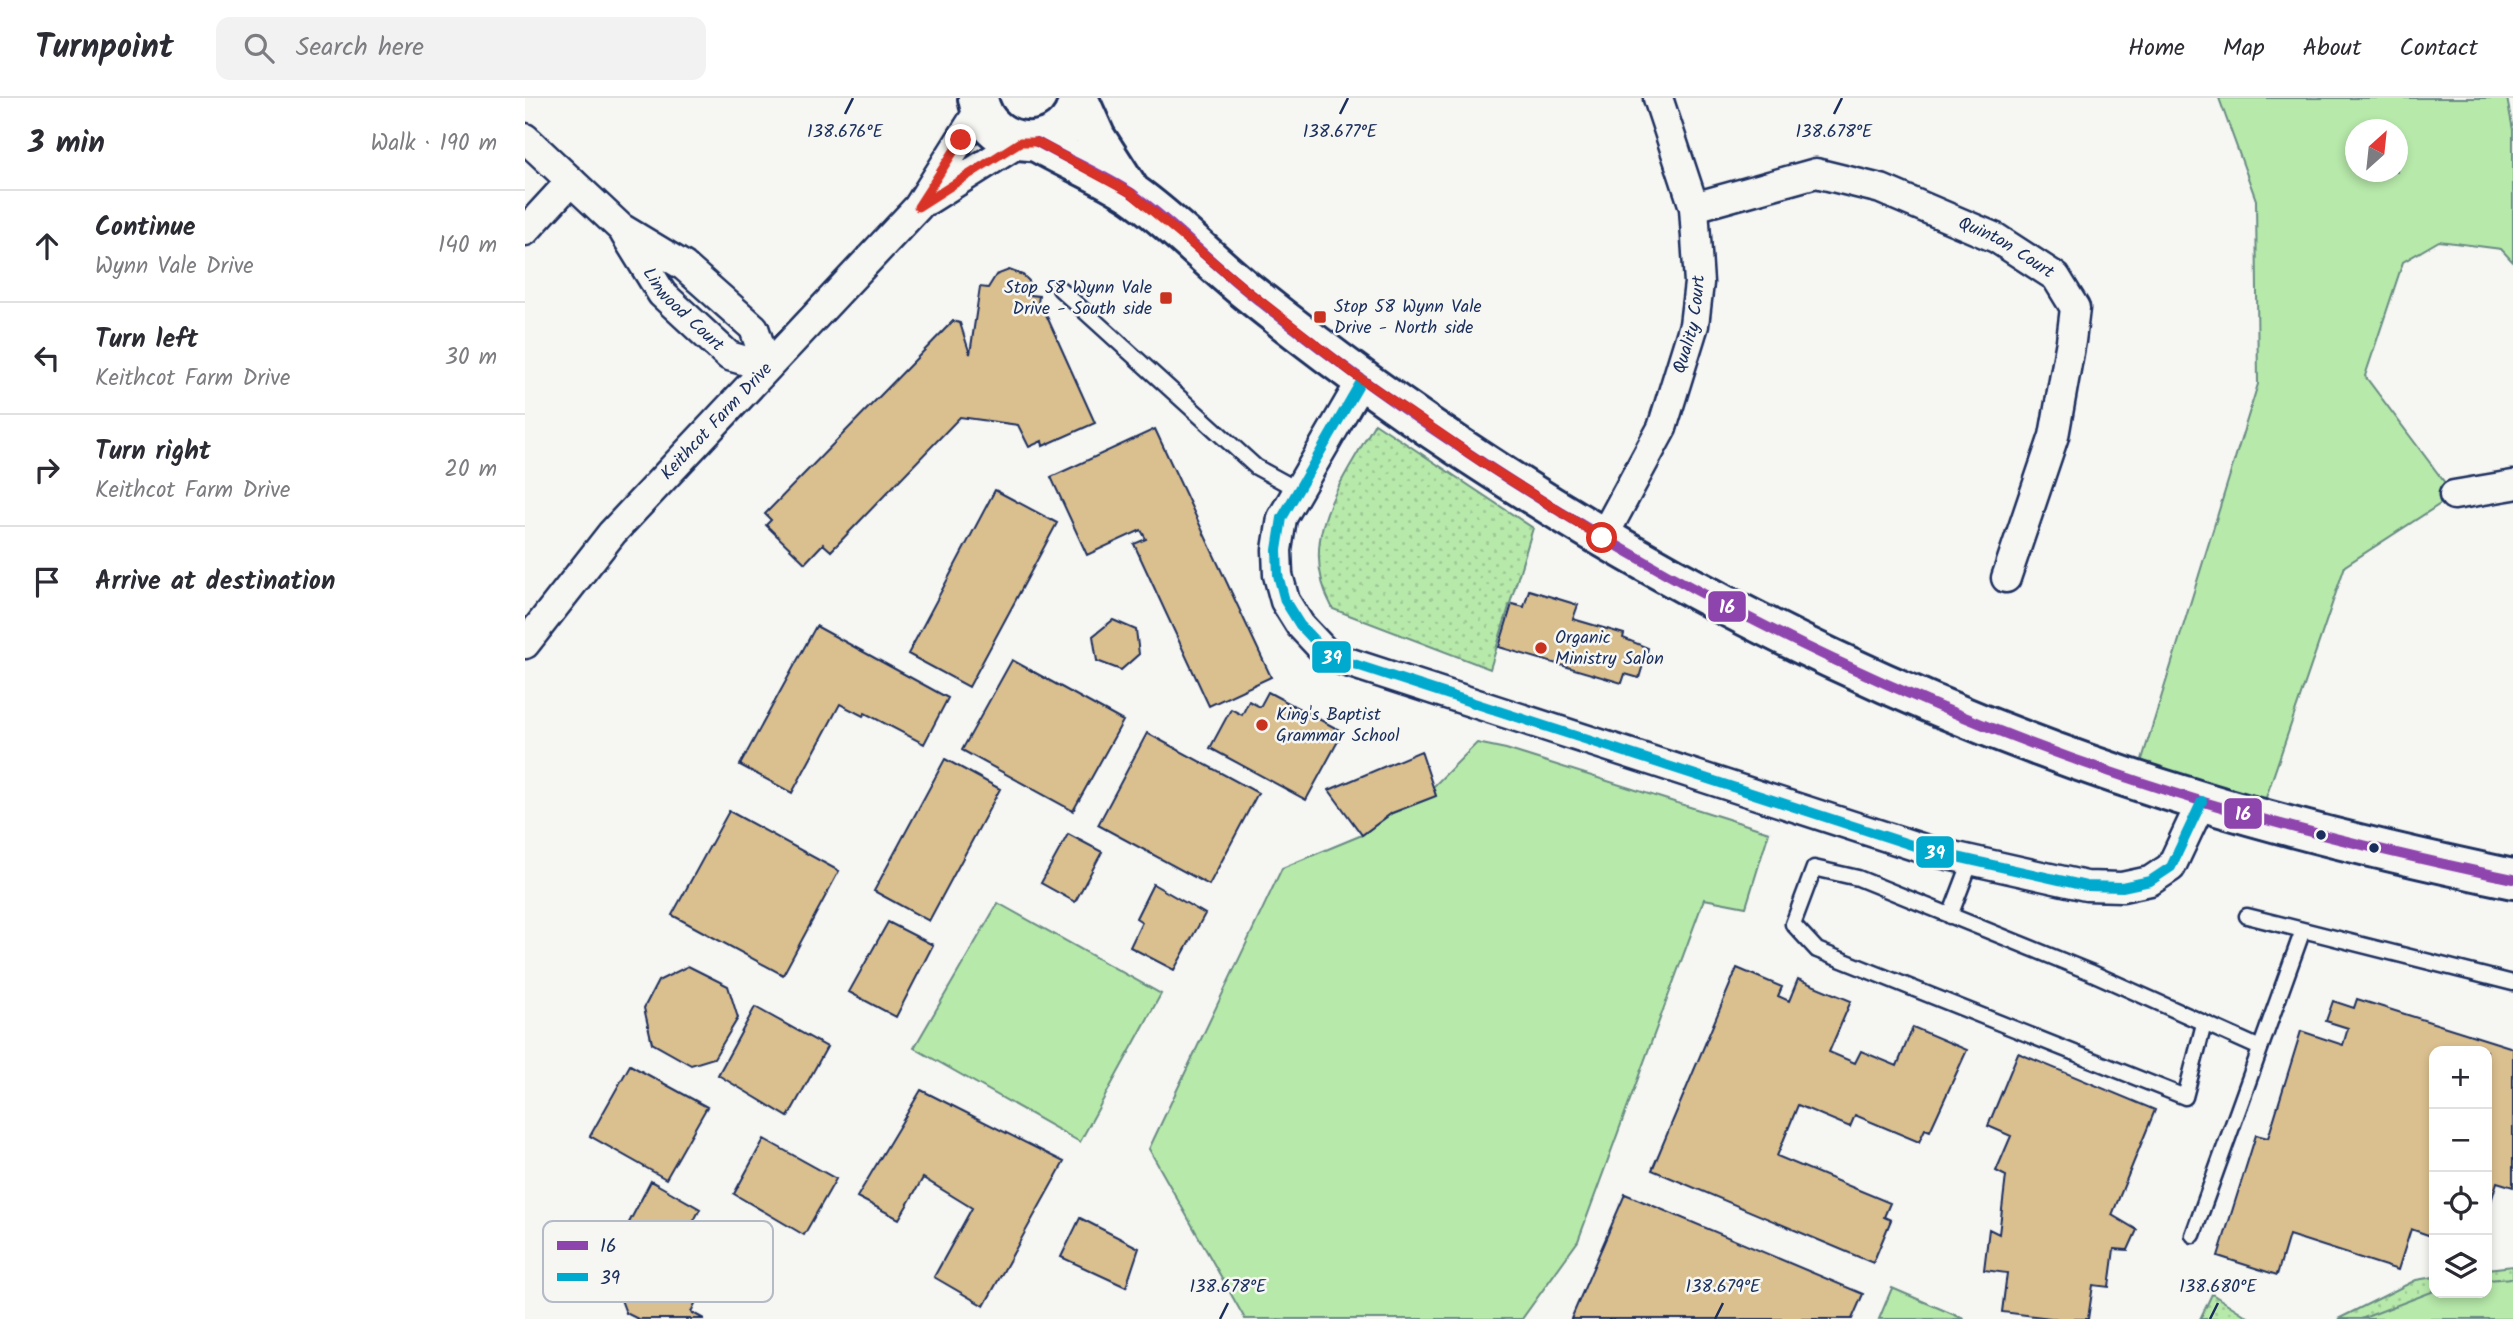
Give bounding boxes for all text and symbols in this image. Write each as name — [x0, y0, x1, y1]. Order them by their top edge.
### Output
search box — [216, 17, 706, 80]
text: Turnpoint — [35, 22, 174, 75]
text: Search here — [296, 27, 424, 69]
icon: search — [240, 29, 278, 67]
text: Home — [2128, 29, 2185, 68]
text: Map — [2223, 29, 2265, 68]
text: About — [2303, 29, 2361, 68]
text: Contact — [2399, 29, 2478, 68]
text: 138.676°E — [807, 118, 883, 147]
text: 138.677°E — [1303, 118, 1378, 147]
text: 138.678°E — [1796, 118, 1873, 147]
north arrow — [2345, 119, 2408, 182]
text: 3 min — [28, 120, 105, 168]
route end — [945, 124, 976, 155]
text: Walk · 190 m — [370, 126, 497, 162]
text: Continue — [95, 207, 196, 249]
street label: Quinton Court — [1954, 209, 2061, 287]
icon: ahead — [28, 227, 66, 265]
text: 140 m — [438, 228, 497, 264]
text: Wynn Vale Drive — [95, 249, 254, 285]
street label: Linwood Court — [634, 262, 731, 360]
street label: Quality Court — [1665, 273, 1714, 377]
place label: Stop 58 Wynn Vale Drive - South side — [1004, 274, 1152, 324]
marker: Stop 58 Wynn Vale Drive - South side — [1158, 290, 1174, 306]
place label: Stop 58 Wynn Vale Drive - North side — [1334, 293, 1482, 343]
marker: Stop 58 Wynn Vale Drive - North side — [1312, 309, 1328, 325]
text: Turn left — [95, 319, 198, 361]
icon: left — [28, 339, 66, 377]
text: 30 m — [445, 340, 497, 376]
street label: Keithcot Farm Drive — [654, 356, 780, 487]
text: Keithcot Farm Drive — [95, 361, 290, 397]
text: Turn right — [95, 431, 211, 473]
icon: right — [28, 451, 66, 489]
text: 20 m — [445, 452, 497, 488]
text: Keithcot Farm Drive — [95, 473, 290, 509]
route start — [1586, 522, 1617, 553]
text: Arrive at destination — [95, 561, 335, 603]
icon: arrive — [28, 563, 66, 601]
line badge: 16 — [1707, 590, 1747, 623]
text: 16 — [1719, 593, 1735, 623]
place label: Organic Ministry Salon — [1555, 624, 1664, 674]
line badge: 39 — [1311, 640, 1352, 674]
marker: Organic Ministry Salon — [1533, 640, 1549, 656]
text: 39 — [1321, 644, 1342, 674]
place label: King's Baptist Grammar School — [1276, 701, 1400, 751]
marker: King's Baptist Grammar School — [1254, 717, 1270, 733]
line badge: 16 — [2223, 797, 2263, 830]
text: 16 — [2235, 800, 2251, 830]
unlabelled marker — [2314, 828, 2328, 842]
line badge: 39 — [1915, 835, 1955, 869]
text: 39 — [1924, 839, 1945, 869]
unlabelled marker — [2367, 841, 2381, 855]
map controls — [2429, 1046, 2492, 1298]
button: + — [2429, 1046, 2492, 1109]
button: − — [2429, 1109, 2492, 1172]
button: locate — [2429, 1172, 2492, 1235]
legend — [543, 1221, 773, 1302]
text: 16 — [600, 1232, 617, 1262]
button: layers — [2429, 1235, 2492, 1298]
text: 39 — [600, 1264, 620, 1294]
text: 138.678°E — [1190, 1273, 1267, 1302]
text: 138.679°E — [1686, 1273, 1761, 1302]
text: 138.680°E — [2179, 1273, 2257, 1302]

